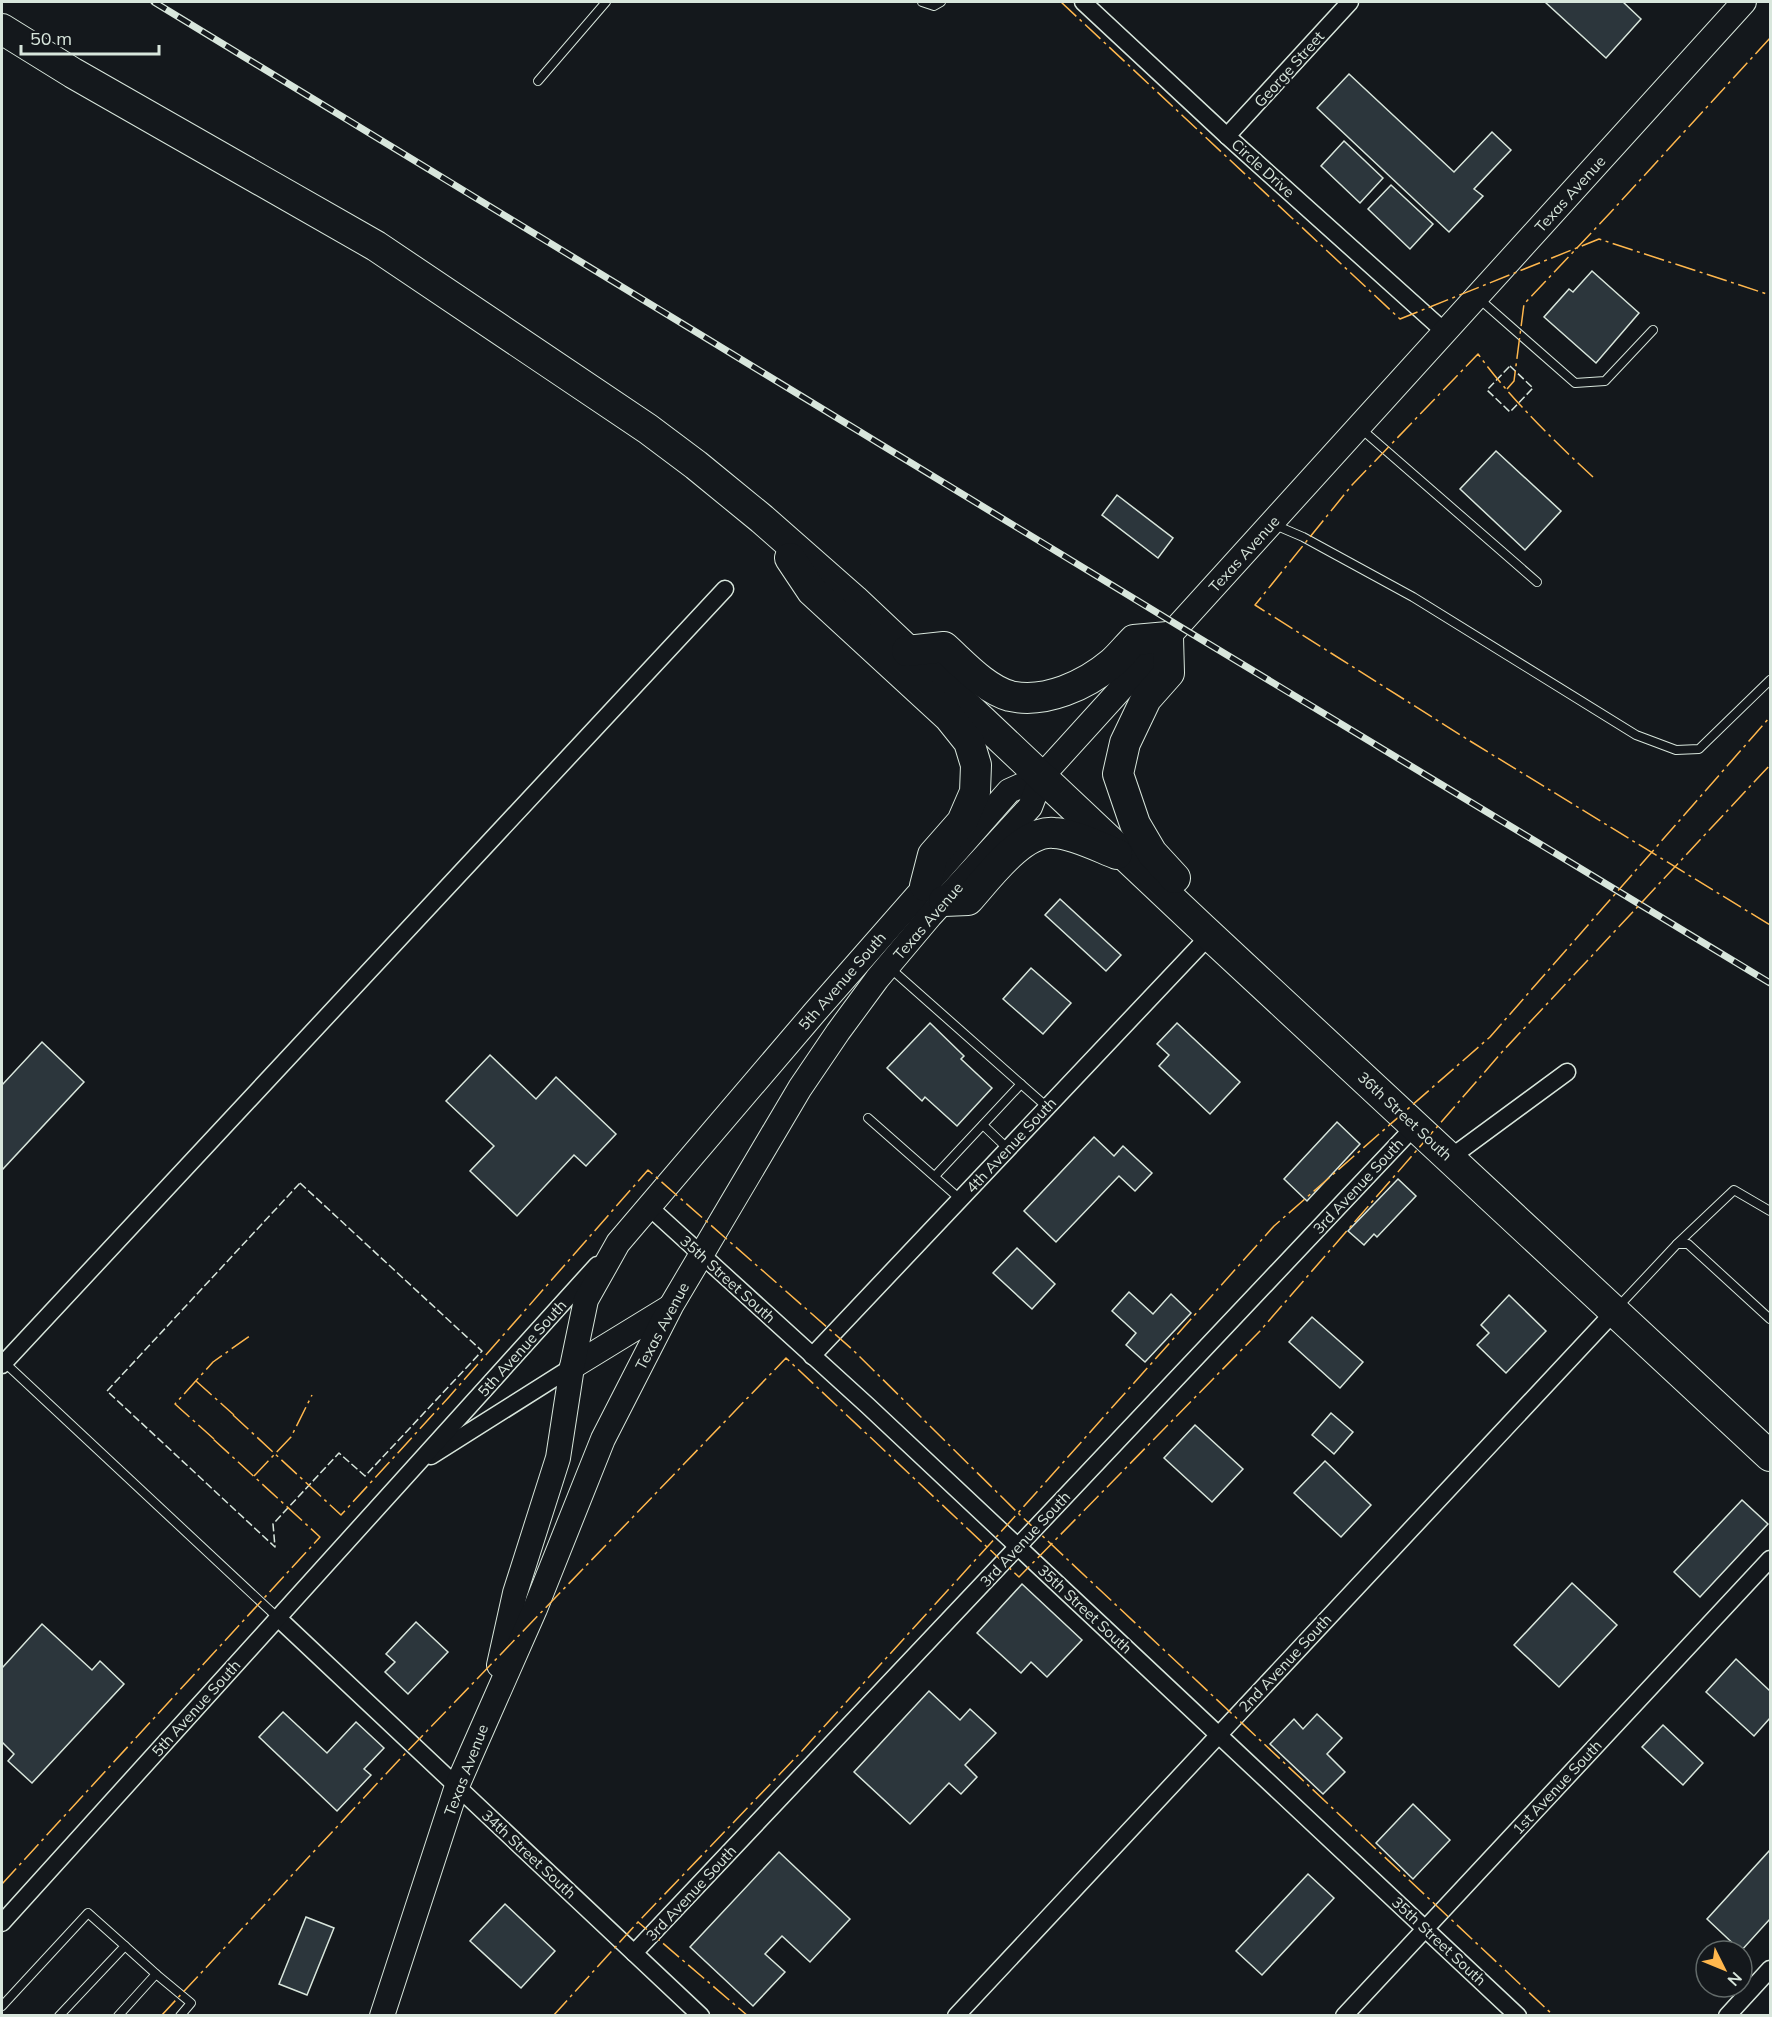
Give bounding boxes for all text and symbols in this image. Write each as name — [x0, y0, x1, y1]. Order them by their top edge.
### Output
scale bar — [21, 18, 159, 56]
text: 50 m — [30, 27, 72, 50]
street label: George Street — [1250, 27, 1328, 111]
street label: Circle Drive — [1227, 135, 1299, 201]
street label: Texas Avenue — [1531, 152, 1609, 236]
street label: Texas Avenue — [1205, 512, 1283, 596]
street label: Texas Avenue — [889, 878, 967, 964]
street label: 5th Avenue South — [794, 928, 890, 1034]
street label: 36th Street South — [1354, 1067, 1456, 1165]
street label: 4th Avenue South — [962, 1093, 1060, 1197]
street label: 3rd Avenue South — [1309, 1134, 1407, 1238]
street label: 35th Street South — [676, 1231, 780, 1327]
street label: Texas Avenue — [631, 1279, 693, 1373]
street label: 5th Avenue South — [474, 1296, 570, 1400]
street label: 3rd Avenue South — [976, 1487, 1074, 1591]
street label: 35th Street South — [1034, 1560, 1136, 1658]
street label: 2nd Avenue South — [1235, 1610, 1335, 1716]
street label: 5th Avenue South — [148, 1656, 244, 1760]
street label: Texas Avenue — [440, 1722, 492, 1818]
street label: 1st Avenue South — [1508, 1736, 1606, 1838]
street label: 34th Street South — [478, 1805, 580, 1903]
street label: 3rd Avenue South — [642, 1841, 740, 1945]
street label: 35th Street South — [1388, 1892, 1490, 1990]
north arrow — [1694, 1939, 1754, 1999]
text: N — [1724, 1968, 1746, 1990]

